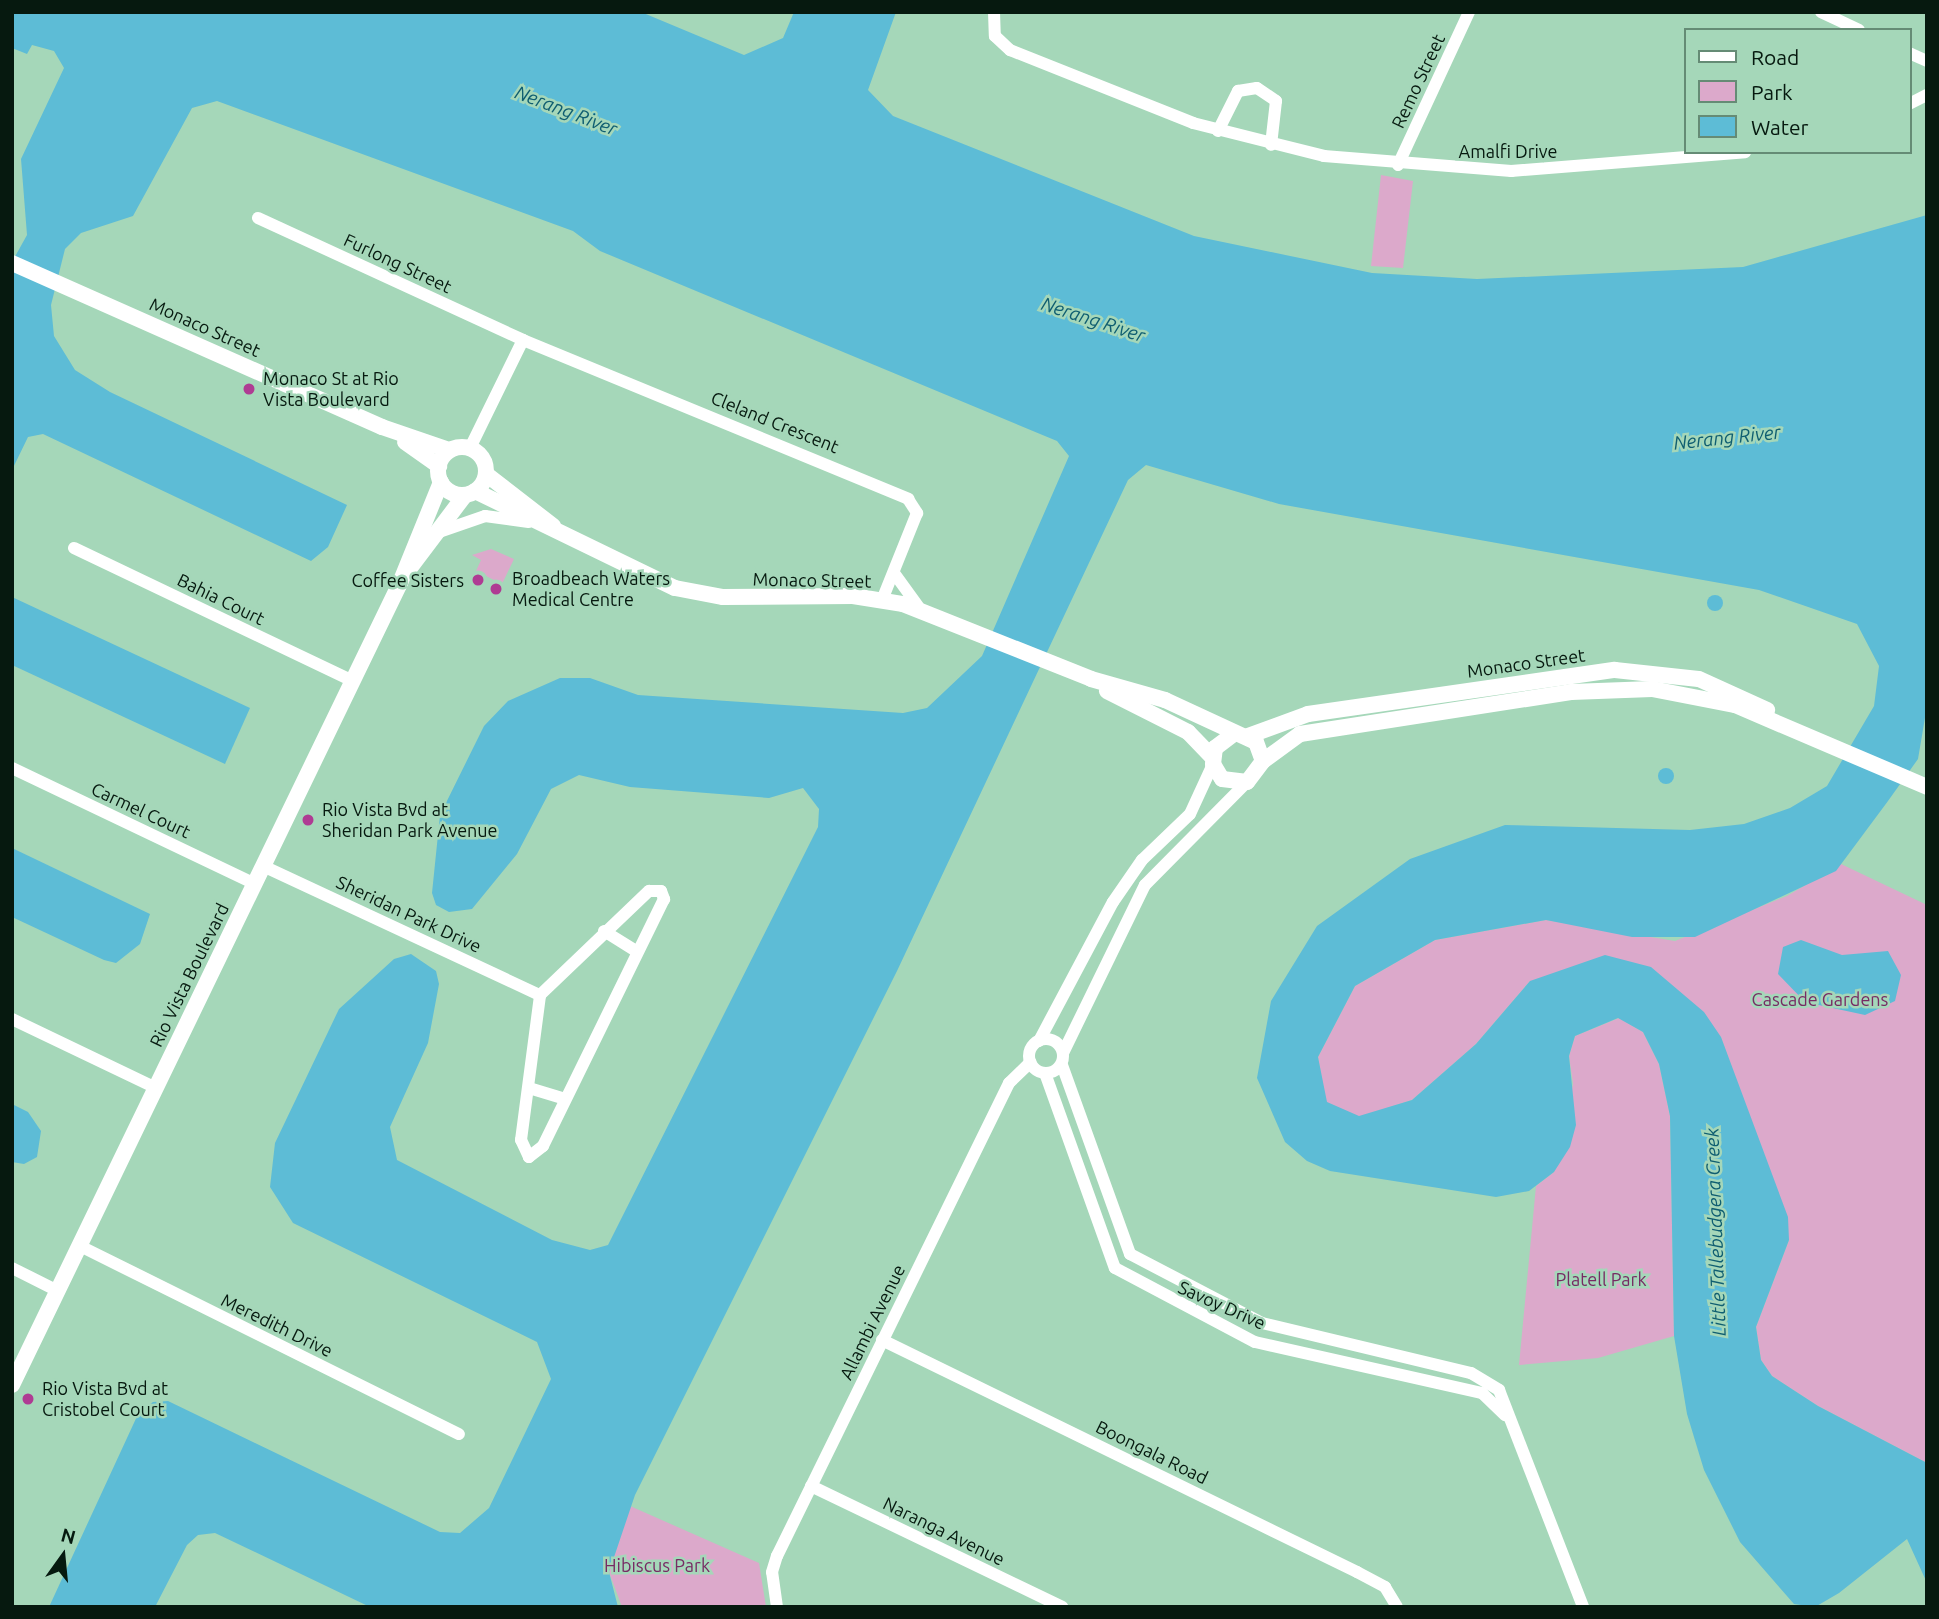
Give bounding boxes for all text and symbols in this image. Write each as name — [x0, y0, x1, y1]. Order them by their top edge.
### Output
legend — [1684, 28, 1911, 154]
street label: Remo Street — [1387, 30, 1449, 132]
text: Road — [1751, 45, 1799, 69]
text: Park — [1751, 80, 1793, 104]
water label: Nerang River — [512, 81, 620, 141]
text: Water — [1751, 115, 1809, 139]
street label: Amalfi Drive — [1458, 140, 1558, 162]
street label: Furlong Street — [341, 229, 455, 297]
street label: Monaco Street — [146, 293, 264, 361]
water label: Nerang River — [1038, 293, 1148, 347]
place label: Monaco St at Rio Vista Boulevard — [263, 368, 399, 410]
marker: Monaco St at Rio Vista Boulevard — [241, 381, 257, 397]
street label: Cleland Crescent — [708, 387, 842, 457]
water label: Nerang River — [1672, 421, 1782, 455]
place label: Broadbeach Waters Medical Centre — [512, 568, 670, 610]
street label: Monaco Street — [752, 568, 872, 592]
street label: Bahia Court — [174, 569, 268, 629]
place label: Coffee Sisters — [352, 569, 464, 591]
marker: Coffee Sisters — [470, 572, 486, 588]
marker: Broadbeach Waters Medical Centre — [486, 579, 506, 599]
street label: Monaco Street — [1466, 644, 1586, 682]
street label: Carmel Court — [88, 778, 194, 842]
place label: Rio Vista Bvd at Sheridan Park Avenue — [322, 799, 498, 842]
marker: Rio Vista Bvd at Sheridan Park Avenue — [300, 812, 316, 828]
street label: Sheridan Park Drive — [333, 871, 485, 957]
street label: Rio Vista Boulevard — [145, 900, 233, 1050]
park label: Cascade Gardens — [1752, 988, 1888, 1010]
water label: Little Tallebudgera Creek — [1701, 1127, 1731, 1337]
street label: Allambi Avenue — [835, 1261, 909, 1383]
park label: Platell Park — [1555, 1268, 1647, 1290]
street label: Savoy Drive — [1175, 1276, 1269, 1334]
street label: Meredith Drive — [218, 1289, 336, 1361]
place label: Rio Vista Bvd at Cristobel Court — [42, 1378, 168, 1420]
marker: Rio Vista Bvd at Cristobel Court — [20, 1391, 36, 1407]
street label: Boongala Road — [1092, 1416, 1212, 1488]
street label: Naranga Avenue — [880, 1492, 1008, 1570]
north arrow — [28, 1521, 98, 1591]
text: N — [59, 1523, 78, 1548]
park label: Hibiscus Park — [604, 1554, 710, 1576]

